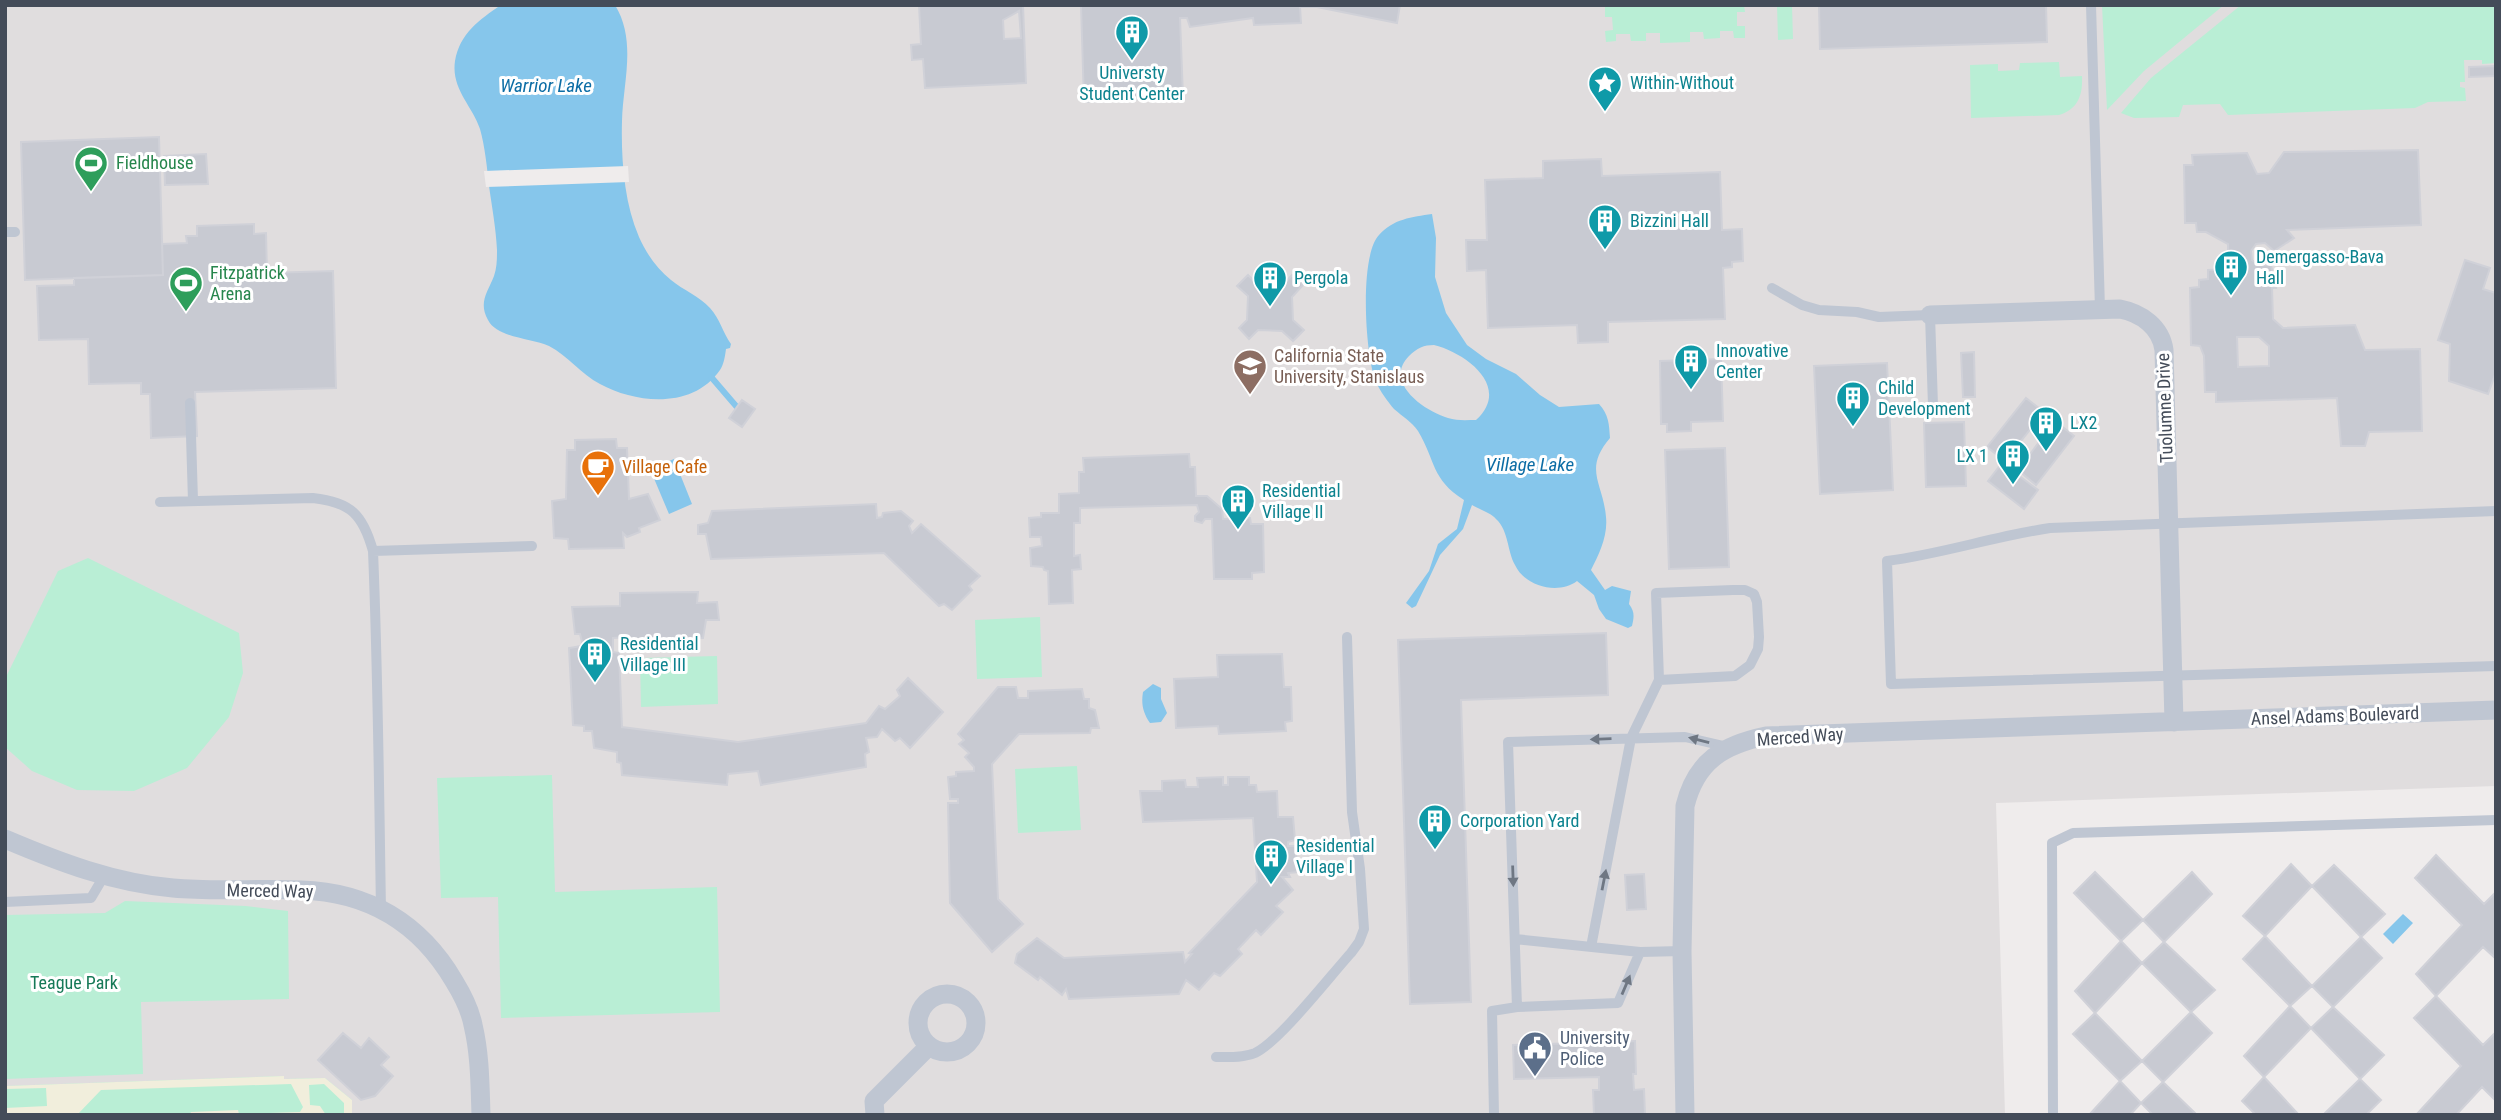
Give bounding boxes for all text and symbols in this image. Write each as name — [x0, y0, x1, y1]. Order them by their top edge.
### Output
building icon: Universty Student Center — [1113, 13, 1151, 62]
place label: Universty Student Center — [1079, 62, 1185, 104]
place icon: Within-Without — [1586, 64, 1624, 113]
place label: Within-Without — [1630, 72, 1734, 93]
water label: Warrior Lake — [500, 74, 592, 97]
sports icon: Fieldhouse — [72, 144, 110, 193]
place label: Fieldhouse — [116, 152, 193, 173]
building icon: Bizzini Hall — [1586, 202, 1624, 251]
place label: Bizzini Hall — [1630, 210, 1709, 231]
place label: Demergasso-Bava Hall — [2256, 246, 2384, 288]
building icon: Demergasso-Bava Hall — [2212, 248, 2250, 297]
building icon: Pergola — [1251, 259, 1289, 308]
place label: Fitzpatrick Arena — [210, 262, 285, 304]
sports icon: Fitzpatrick Arena — [167, 264, 205, 313]
place label: Pergola — [1294, 267, 1348, 288]
place label: Innovative Center — [1716, 340, 1789, 382]
building icon: Innovative Center — [1672, 342, 1710, 391]
place label: California State University, Stanislaus — [1274, 345, 1424, 387]
school or university icon: California State University, Stanislaus — [1231, 347, 1269, 396]
street label: Tuolumne Drive — [2152, 353, 2177, 463]
place label: Child Development — [1878, 377, 1971, 419]
building icon: Child Development — [1834, 379, 1872, 428]
building icon: LX2 — [2027, 404, 2065, 453]
place label: LX2 — [2070, 412, 2097, 433]
building icon: LX 1 — [1994, 437, 2032, 486]
place label: LX 1 — [1957, 445, 1988, 466]
cafe icon: Village Cafe — [579, 448, 617, 497]
water label: Village Lake — [1486, 453, 1574, 476]
place label: Village Cafe — [622, 456, 707, 477]
place label: Residential Village II — [1262, 480, 1341, 522]
building icon: Residential Village II — [1219, 482, 1257, 531]
place label: Residential Village III — [620, 633, 699, 675]
building icon: Residential Village III — [576, 635, 614, 684]
street label: Ansel Adams Boulevard — [2251, 702, 2419, 729]
street label: Merced Way — [1756, 723, 1844, 750]
one-way arrow — [1590, 733, 1612, 745]
one-way arrow — [1688, 734, 1710, 745]
building icon: Corporation Yard — [1416, 802, 1454, 851]
place label: Corporation Yard — [1460, 810, 1579, 831]
place label: Residential Village I — [1296, 835, 1375, 877]
building icon: Residential Village I — [1252, 837, 1290, 886]
one-way arrow — [1507, 865, 1518, 887]
one-way arrow — [1599, 869, 1610, 891]
street label: Merced Way — [227, 879, 314, 902]
park label: Teague Park — [30, 972, 118, 993]
one-way arrow — [1620, 975, 1632, 995]
place label: University Police — [1560, 1027, 1630, 1069]
public building icon: University Police — [1516, 1029, 1554, 1078]

